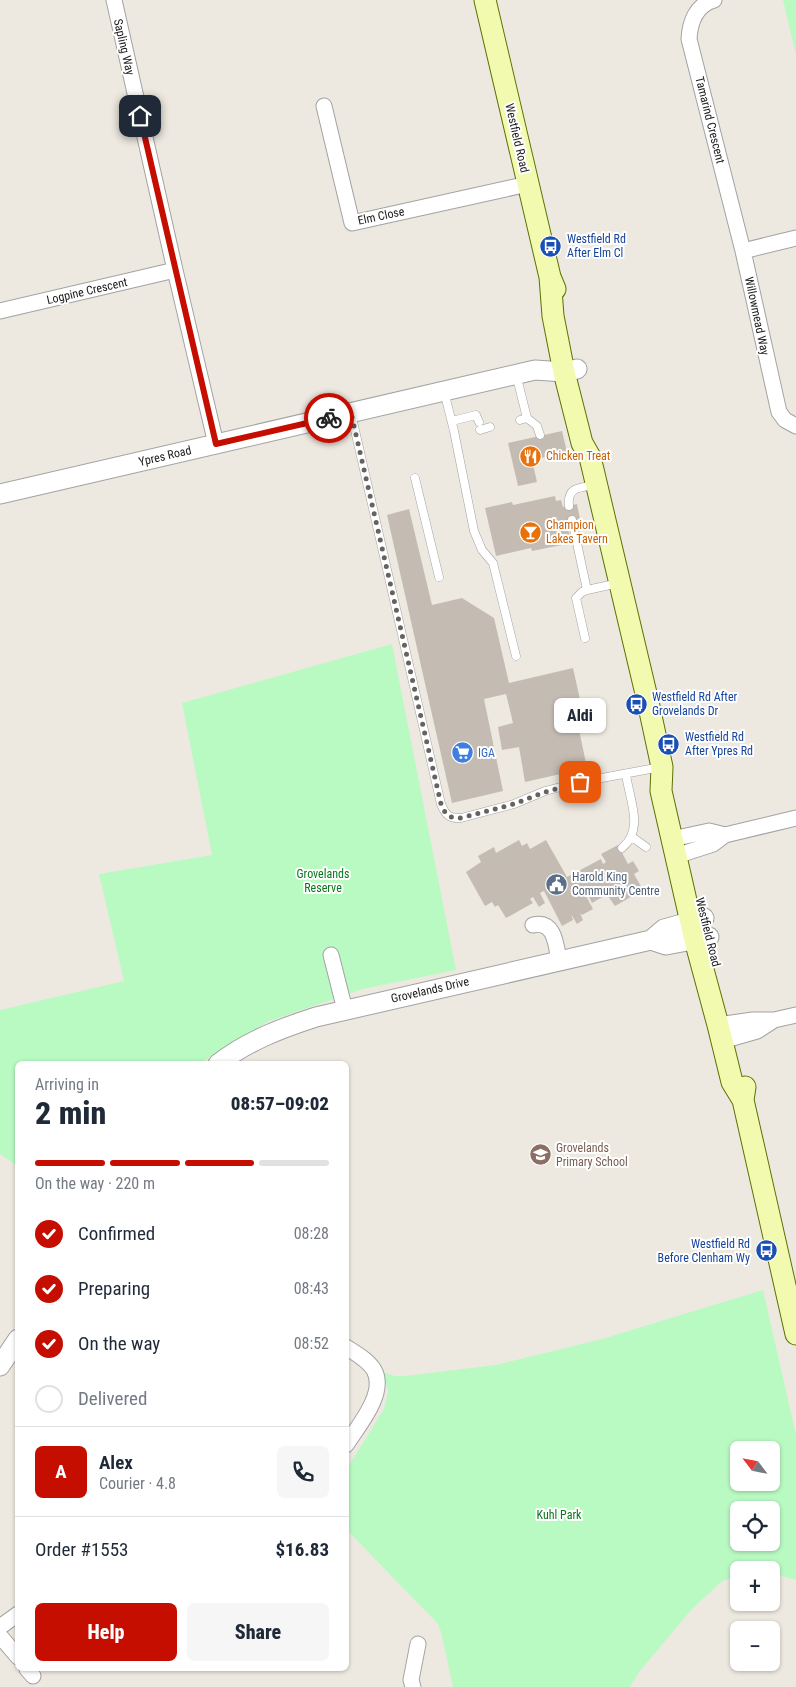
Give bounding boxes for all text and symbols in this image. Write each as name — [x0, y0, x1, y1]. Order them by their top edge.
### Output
street label: Sapling Way — [111, 17, 137, 77]
street label: Tamarind Crescent — [692, 75, 728, 165]
pin — [119, 95, 161, 137]
icon: home — [126, 102, 154, 130]
street label: Westfield Road — [502, 102, 532, 174]
street label: Elm Close — [356, 204, 406, 228]
place label: Westfield Rd After Elm Cl — [567, 232, 626, 260]
bus stop icon: Westfield Rd After Elm Cl — [539, 234, 563, 258]
street label: Logpine Crescent — [45, 275, 129, 307]
street label: Willowmead Way — [742, 275, 772, 357]
courier — [304, 393, 354, 443]
icon: bike — [315, 404, 343, 432]
street label: Ypres Road — [137, 443, 193, 469]
restaurant icon: Chicken Treat — [518, 444, 542, 468]
place label: Chicken Treat — [546, 449, 611, 463]
place label: Champion Lakes Tavern — [546, 518, 608, 546]
bar icon: Champion Lakes Tavern — [518, 520, 542, 544]
place label: Westfield Rd After Grovelands Dr — [652, 690, 738, 718]
bus stop icon: Westfield Rd After Grovelands Dr — [624, 692, 648, 716]
callout: Aldi — [554, 697, 606, 732]
text: Aldi — [567, 706, 593, 725]
place label: Westfield Rd After Ypres Rd — [685, 730, 753, 758]
bus stop icon: Westfield Rd After Ypres Rd — [657, 732, 681, 756]
supermarket icon: IGA — [450, 741, 474, 765]
place label: IGA — [478, 746, 495, 760]
pin — [559, 761, 601, 803]
icon: bag — [566, 768, 594, 796]
park label: Grovelands Reserve — [297, 867, 350, 895]
place label: Harold King Community Centre — [572, 870, 660, 898]
public building icon: Harold King Community Centre — [544, 872, 568, 896]
street label: Westfield Road — [693, 896, 723, 968]
street label: Grovelands Drive — [390, 974, 471, 1006]
text: Arriving in — [35, 1075, 99, 1094]
text: 08:57–09:02 — [231, 1092, 329, 1115]
text: 2 min — [35, 1094, 106, 1132]
place label: Grovelands Primary School — [556, 1141, 628, 1169]
school or university icon: Grovelands Primary School — [528, 1143, 552, 1167]
text: On the way · 220 m — [35, 1174, 155, 1193]
icon: check — [35, 1220, 63, 1248]
text: Confirmed — [78, 1222, 155, 1245]
text: 08:28 — [294, 1224, 329, 1243]
place label: Westfield Rd Before Clenham Wy — [658, 1237, 750, 1265]
bus stop icon: Westfield Rd Before Clenham Wy — [754, 1239, 778, 1263]
icon: check — [35, 1275, 63, 1303]
text: Preparing — [78, 1277, 150, 1300]
text: 08:43 — [294, 1279, 329, 1298]
icon: check — [35, 1330, 63, 1358]
text: On the way — [78, 1332, 160, 1355]
text: 08:52 — [294, 1334, 329, 1353]
text: Delivered — [78, 1387, 147, 1410]
north arrow — [730, 1441, 780, 1491]
map controls — [730, 1441, 780, 1671]
button: phone — [277, 1446, 329, 1498]
text: Alex — [99, 1451, 133, 1474]
text: A — [55, 1460, 67, 1483]
text: Courier · 4.8 — [99, 1474, 176, 1493]
button: locate — [730, 1501, 780, 1551]
park label: Kuhl Park — [537, 1508, 582, 1522]
text: Order #1553 — [35, 1538, 128, 1561]
text: $16.83 — [275, 1538, 329, 1561]
button: + — [730, 1561, 780, 1611]
button: Help — [35, 1603, 177, 1661]
button: Share — [187, 1603, 329, 1661]
button: − — [730, 1621, 780, 1671]

